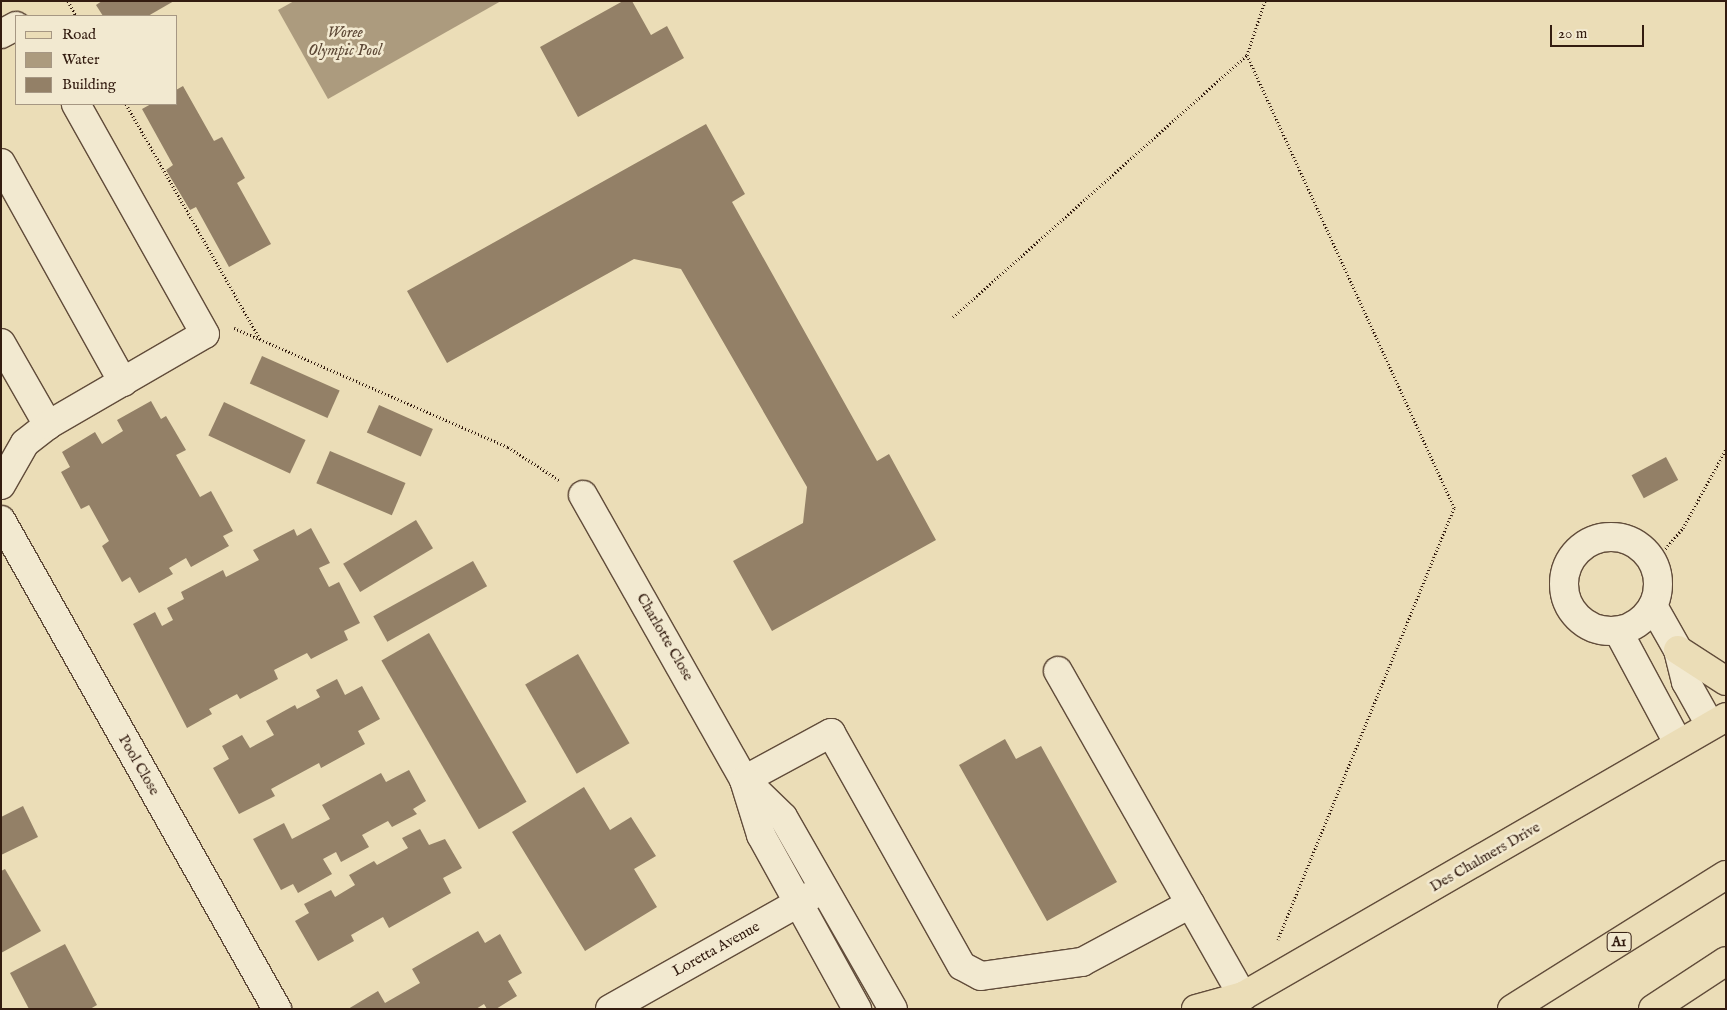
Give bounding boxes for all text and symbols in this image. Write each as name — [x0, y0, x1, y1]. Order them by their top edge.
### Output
legend — [15, 15, 178, 105]
scale bar — [1552, 15, 1646, 47]
water label: Woree Olympic Pool — [308, 23, 382, 61]
text: 20 m — [1558, 24, 1587, 43]
text: Road — [62, 25, 96, 44]
text: Water — [62, 50, 99, 69]
text: Building — [62, 75, 116, 94]
street label: Charlotte Close — [633, 590, 697, 684]
street label: Pool Close — [114, 732, 164, 798]
street label: Des Chalmers Drive — [1427, 818, 1543, 896]
street label: Loretta Avenue — [669, 918, 763, 980]
road number: A1 — [1606, 930, 1632, 954]

